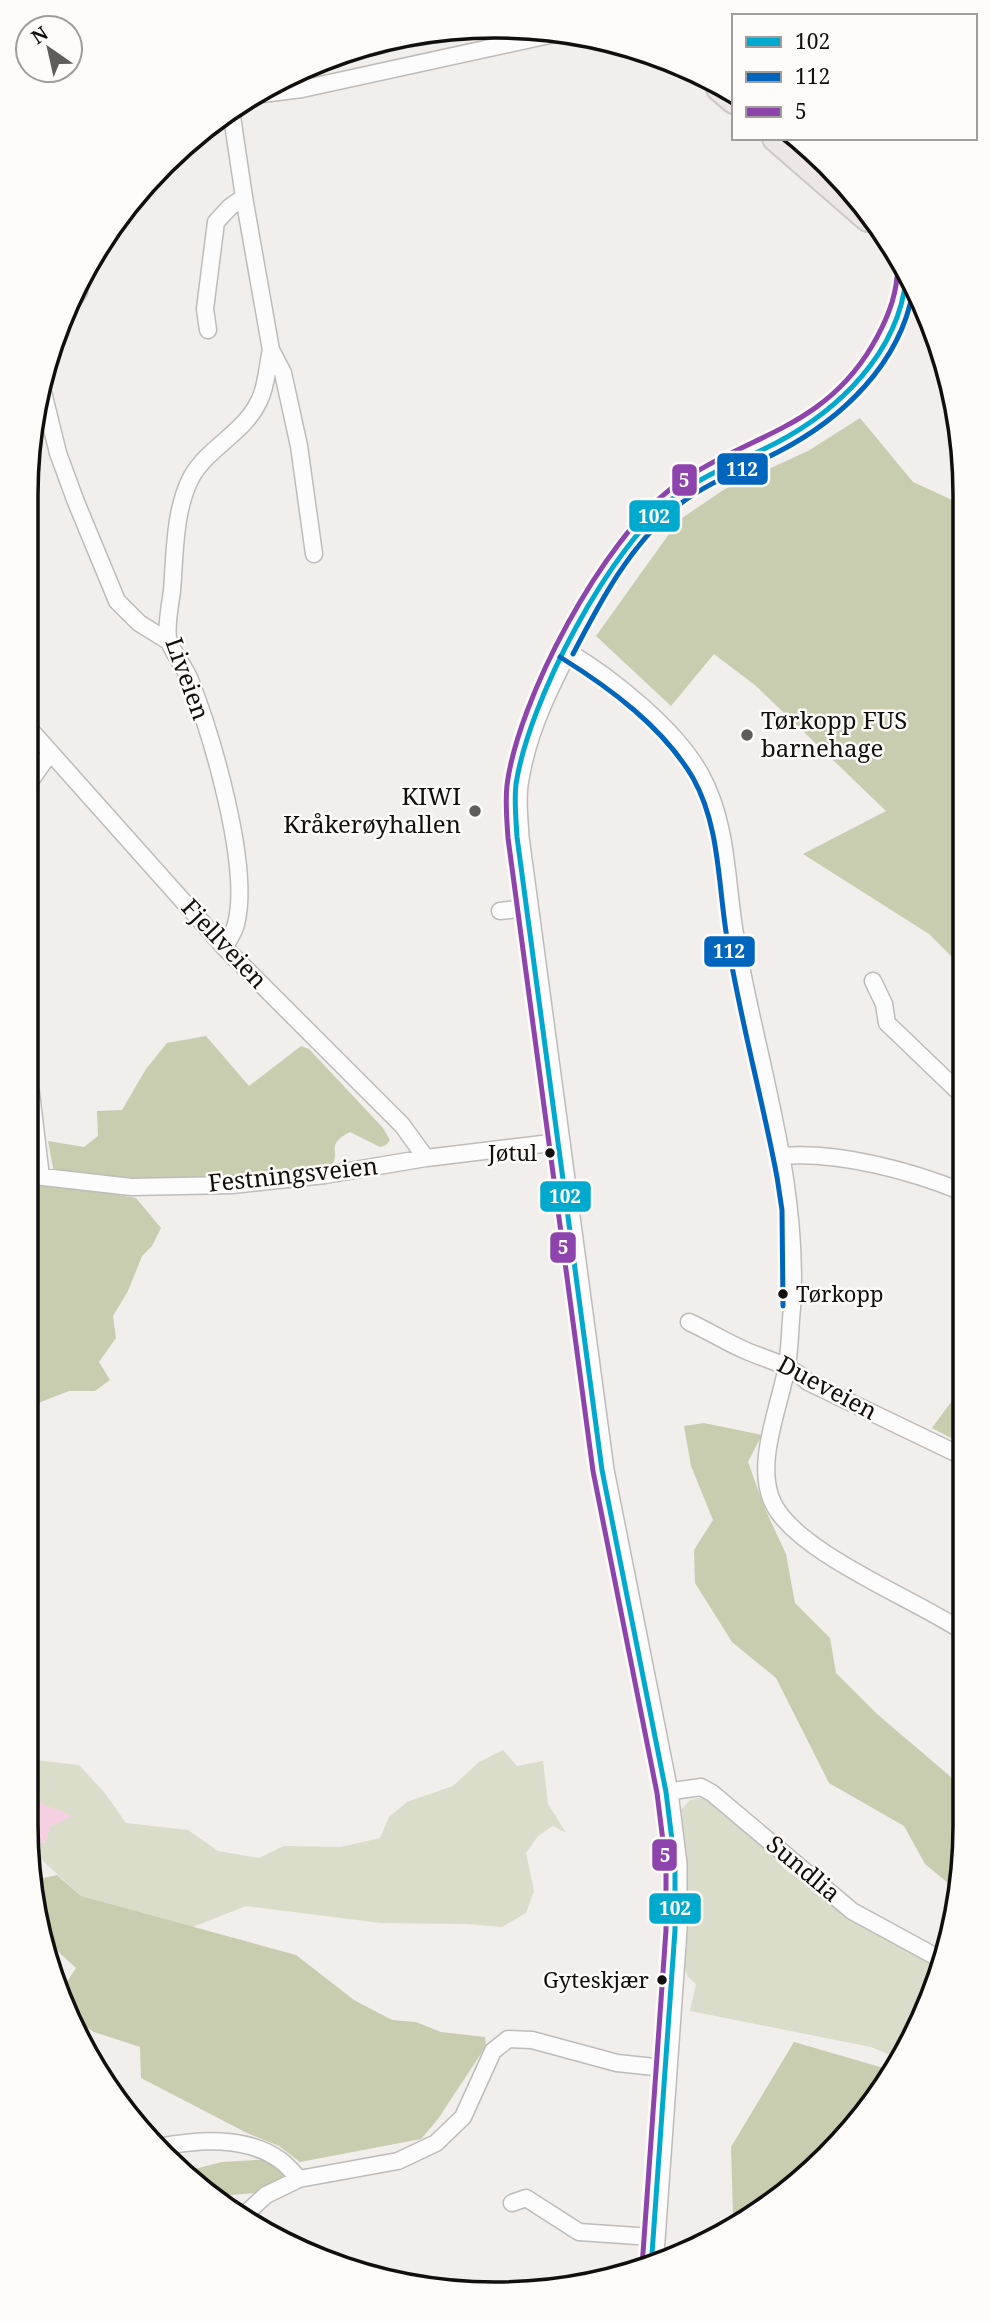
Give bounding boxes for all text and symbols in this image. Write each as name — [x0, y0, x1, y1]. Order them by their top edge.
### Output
north arrow — [14, 14, 84, 84]
legend — [732, 14, 977, 140]
text: N — [26, 20, 53, 50]
text: 102 — [795, 27, 830, 55]
text: 112 — [795, 62, 830, 90]
text: 5 — [795, 97, 807, 125]
line badge: 112 — [716, 452, 769, 486]
text: 112 — [726, 456, 758, 482]
line badge: 5 — [671, 463, 698, 497]
text: 5 — [679, 467, 689, 493]
line badge: 102 — [628, 499, 681, 533]
text: 102 — [638, 503, 670, 529]
street label: Liveien — [158, 633, 219, 724]
place label: Tørkopp FUS barnehage — [761, 703, 907, 764]
marker: Tørkopp FUS barnehage — [739, 727, 755, 743]
place label: KIWI Kråkerøyhallen — [283, 779, 461, 840]
marker: KIWI Kråkerøyhallen — [467, 803, 483, 819]
street label: Fjellveien — [175, 891, 275, 995]
line badge: 112 — [703, 935, 756, 968]
text: 112 — [713, 938, 745, 964]
place label: Jøtul — [487, 1137, 537, 1167]
marker: Jøtul — [543, 1146, 557, 1160]
street label: Festningsveien — [206, 1148, 379, 1199]
line badge: 102 — [539, 1180, 592, 1213]
text: 102 — [549, 1183, 581, 1209]
line badge: 5 — [549, 1231, 577, 1264]
text: 5 — [558, 1234, 568, 1260]
place label: Tørkopp — [796, 1278, 884, 1308]
marker: Tørkopp — [776, 1287, 790, 1301]
street label: Dueveien — [772, 1347, 883, 1427]
street label: Sundlia — [760, 1827, 848, 1909]
line badge: 5 — [651, 1838, 678, 1872]
text: 5 — [660, 1842, 670, 1868]
line badge: 102 — [648, 1892, 702, 1925]
text: 102 — [659, 1895, 691, 1921]
place label: Gyteskjær — [543, 1964, 650, 1994]
marker: Gyteskjær — [655, 1973, 669, 1987]

